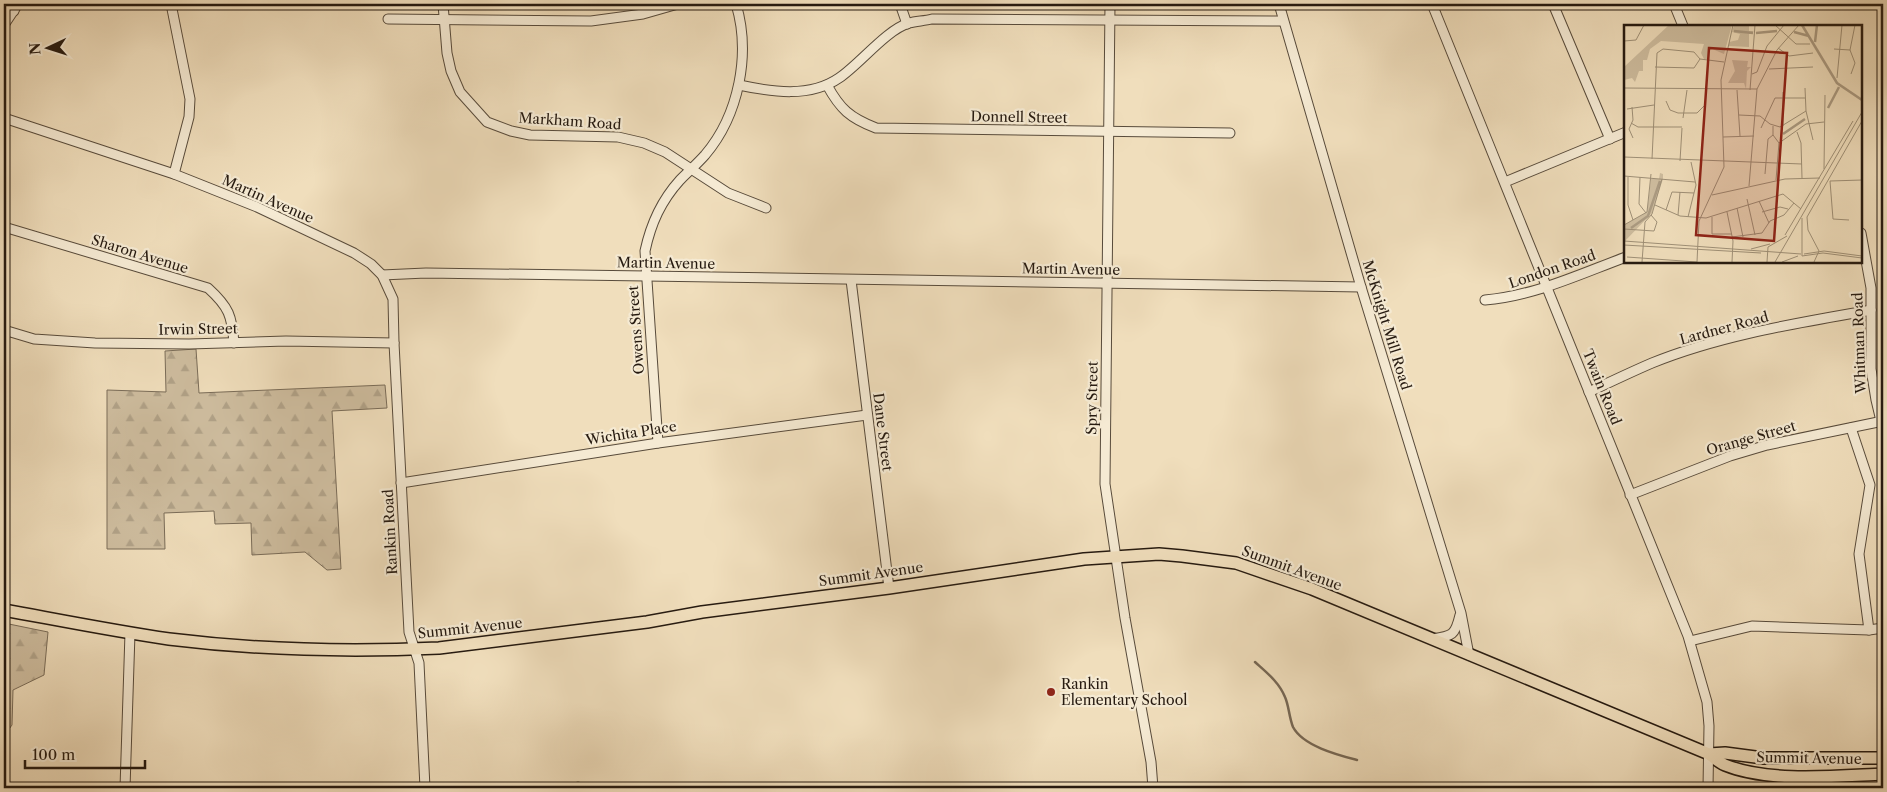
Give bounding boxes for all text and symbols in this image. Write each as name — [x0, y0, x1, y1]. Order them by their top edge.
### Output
north arrow — [22, 22, 72, 72]
inset map — [1624, 25, 1862, 262]
text: N — [26, 42, 44, 56]
street label: Donnell Street — [970, 107, 1068, 127]
street label: Markham Road — [518, 108, 622, 134]
street label: Martin Avenue — [219, 171, 317, 227]
street label: Sharon Avenue — [89, 231, 191, 277]
street label: London Road — [1506, 246, 1598, 292]
street label: Martin Avenue — [617, 253, 715, 273]
street label: McKnight Mill Road — [1359, 258, 1415, 393]
street label: Martin Avenue — [1022, 259, 1120, 279]
street label: Owens Street — [624, 285, 648, 375]
street label: Whitman Road — [1848, 292, 1870, 395]
street label: Lardner Road — [1678, 307, 1771, 349]
street label: Irwin Street — [158, 319, 238, 339]
street label: Twain Road — [1579, 347, 1625, 428]
street label: Spry Street — [1082, 361, 1102, 435]
street label: Dane Street — [869, 392, 897, 472]
street label: Wichita Place — [583, 417, 678, 449]
street label: Orange Street — [1704, 417, 1798, 459]
street label: Rankin Road — [379, 488, 401, 575]
street label: Summit Avenue — [1239, 542, 1345, 595]
street label: Summit Avenue — [818, 558, 925, 590]
street label: Summit Avenue — [417, 614, 523, 642]
place label: Rankin Elementary School — [1061, 675, 1187, 709]
marker: Rankin Elementary School — [1045, 686, 1057, 698]
scale bar — [25, 737, 145, 769]
text: 100 m — [32, 745, 75, 764]
street label: Summit Avenue — [1756, 748, 1862, 768]

